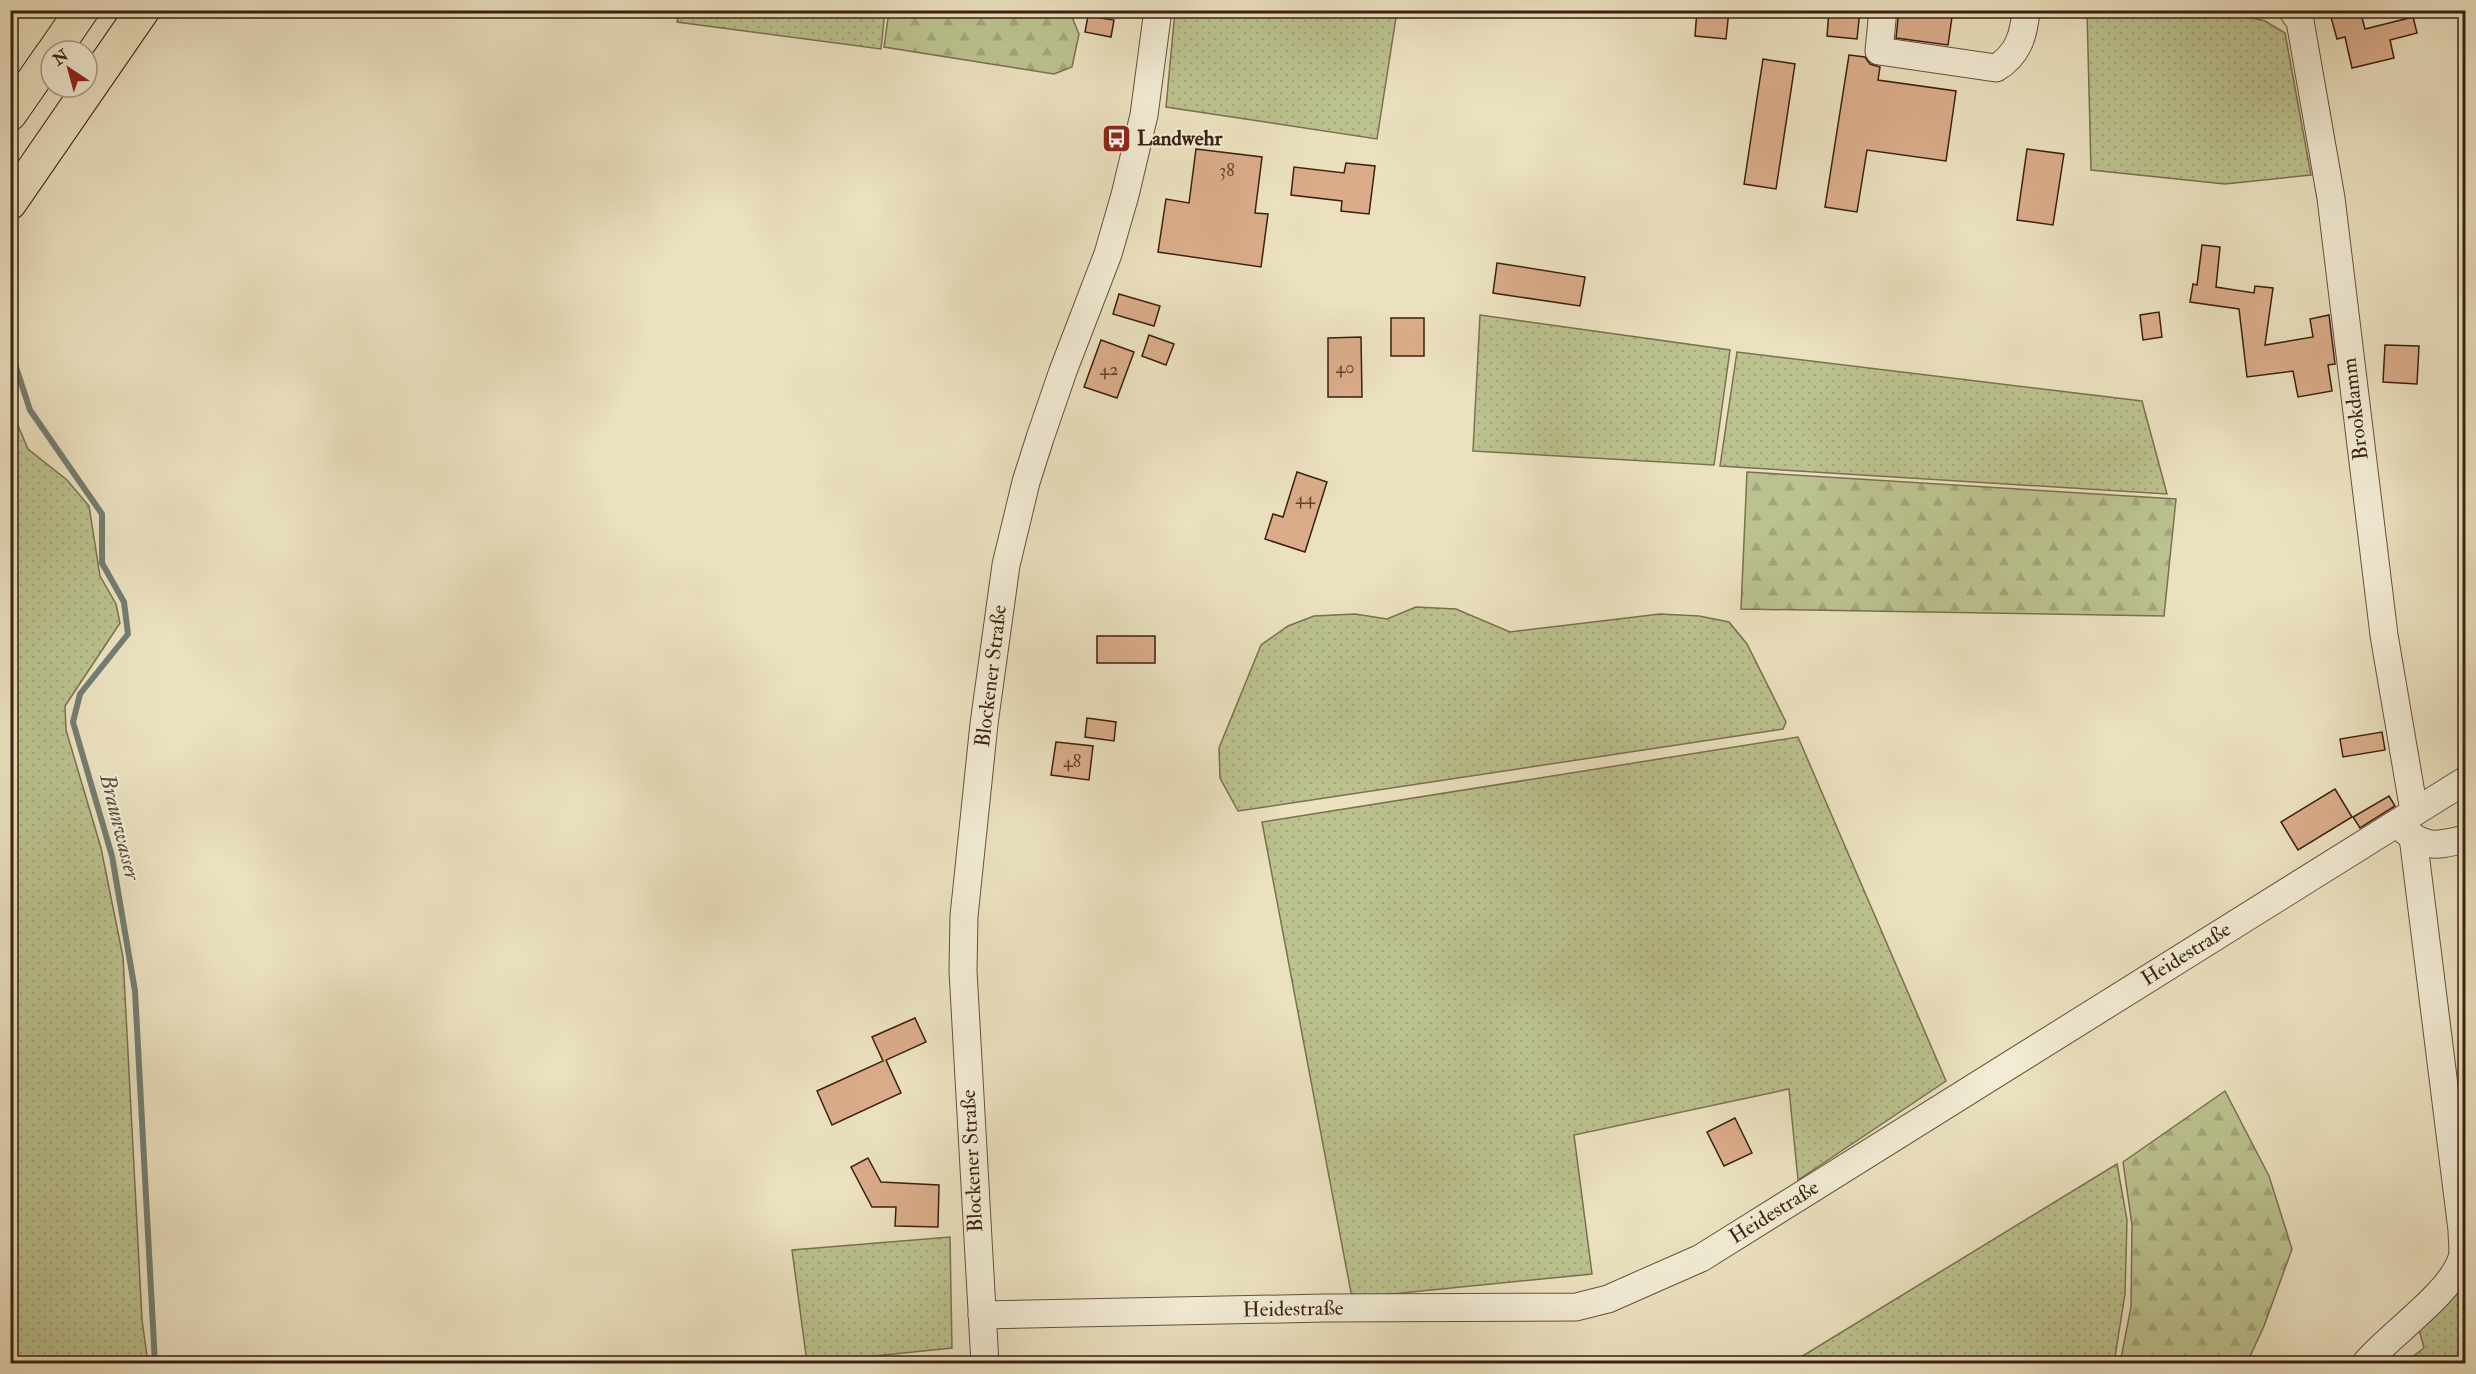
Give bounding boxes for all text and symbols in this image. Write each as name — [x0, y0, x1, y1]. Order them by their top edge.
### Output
north arrow — [39, 39, 99, 99]
text: N — [48, 45, 73, 71]
bus stop icon: Landwehr — [1100, 122, 1132, 154]
place label: Landwehr — [1137, 125, 1223, 152]
house number: 38 — [1219, 159, 1235, 182]
house number: 40 — [1336, 356, 1354, 379]
street label: Brookdamm — [2335, 356, 2375, 462]
house number: 42 — [1100, 358, 1118, 381]
house number: 44 — [1295, 487, 1316, 510]
street label: Blockener Straße — [969, 603, 1013, 749]
house number: 48 — [1063, 750, 1081, 773]
water label: Braunwasser — [93, 770, 147, 885]
street label: Heidestraße — [2136, 916, 2236, 992]
street label: Blockener Straße — [955, 1089, 989, 1233]
street label: Heidestraße — [1724, 1174, 1824, 1250]
street label: Heidestraße — [1242, 1295, 1344, 1323]

